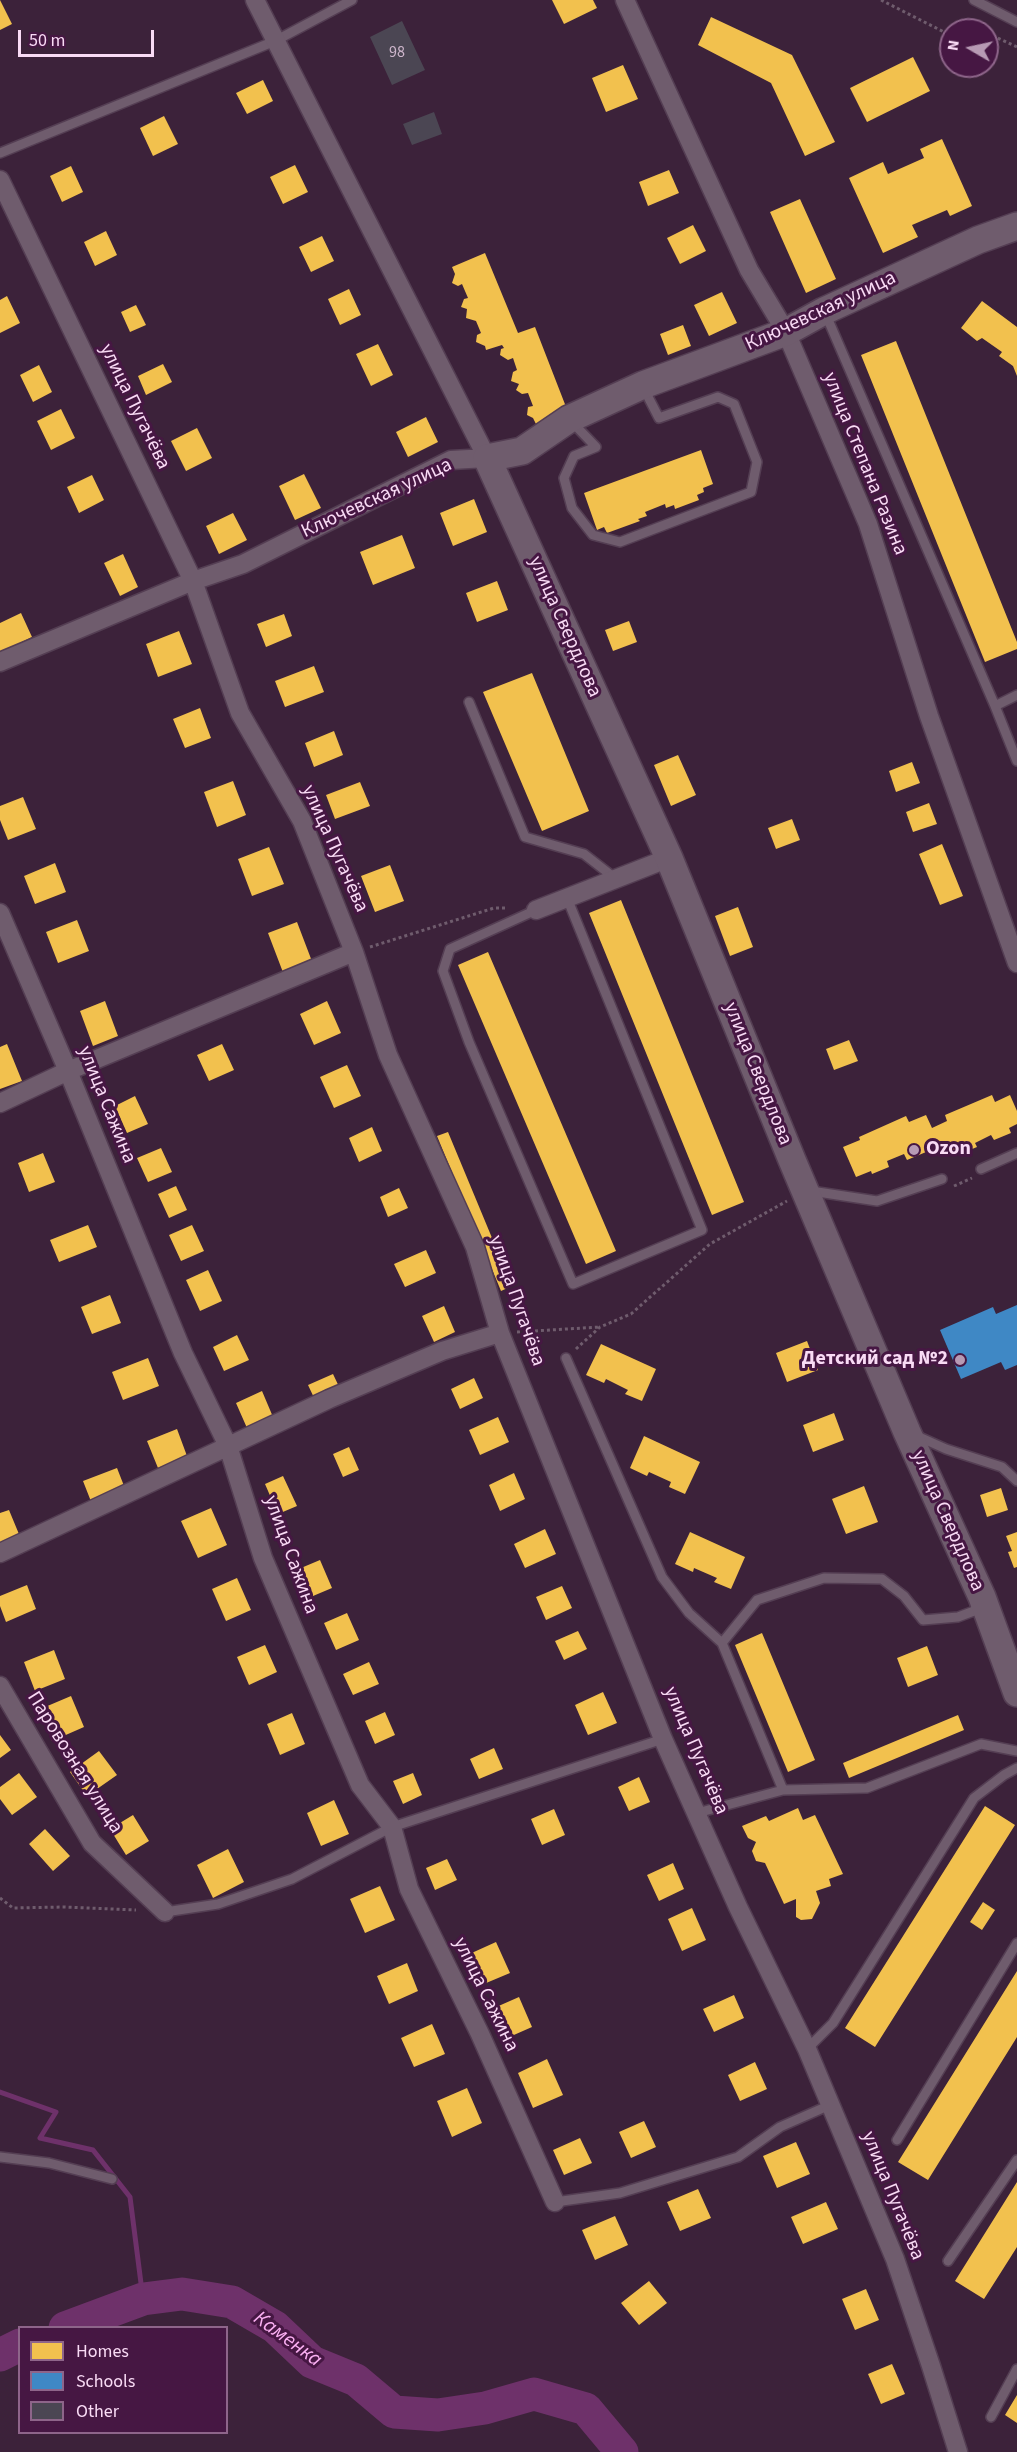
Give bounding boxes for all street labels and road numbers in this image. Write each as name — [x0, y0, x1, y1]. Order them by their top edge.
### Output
street label: Ключевская улица — [742, 267, 900, 357]
street label: улица Пугачёва — [93, 340, 175, 474]
street label: улица Степана Разина — [816, 369, 912, 559]
street label: Ключевская улица — [298, 454, 456, 544]
street label: улица Свердлова — [522, 553, 606, 701]
street label: улица Пугачёва — [295, 782, 373, 916]
street label: улица Свердлова — [717, 999, 797, 1149]
street label: улица Сажина — [72, 1043, 140, 1167]
street label: улица Пугачёва — [482, 1232, 550, 1370]
street label: улица Свердлова — [905, 1447, 989, 1595]
street label: улица Сажина — [257, 1492, 323, 1618]
street label: улица Пугачёва — [657, 1683, 733, 1819]
street label: Паровозная улица — [21, 1688, 127, 1838]
street label: улица Сажина — [447, 1934, 523, 2056]
street label: улица Пугачёва — [855, 2128, 929, 2264]

